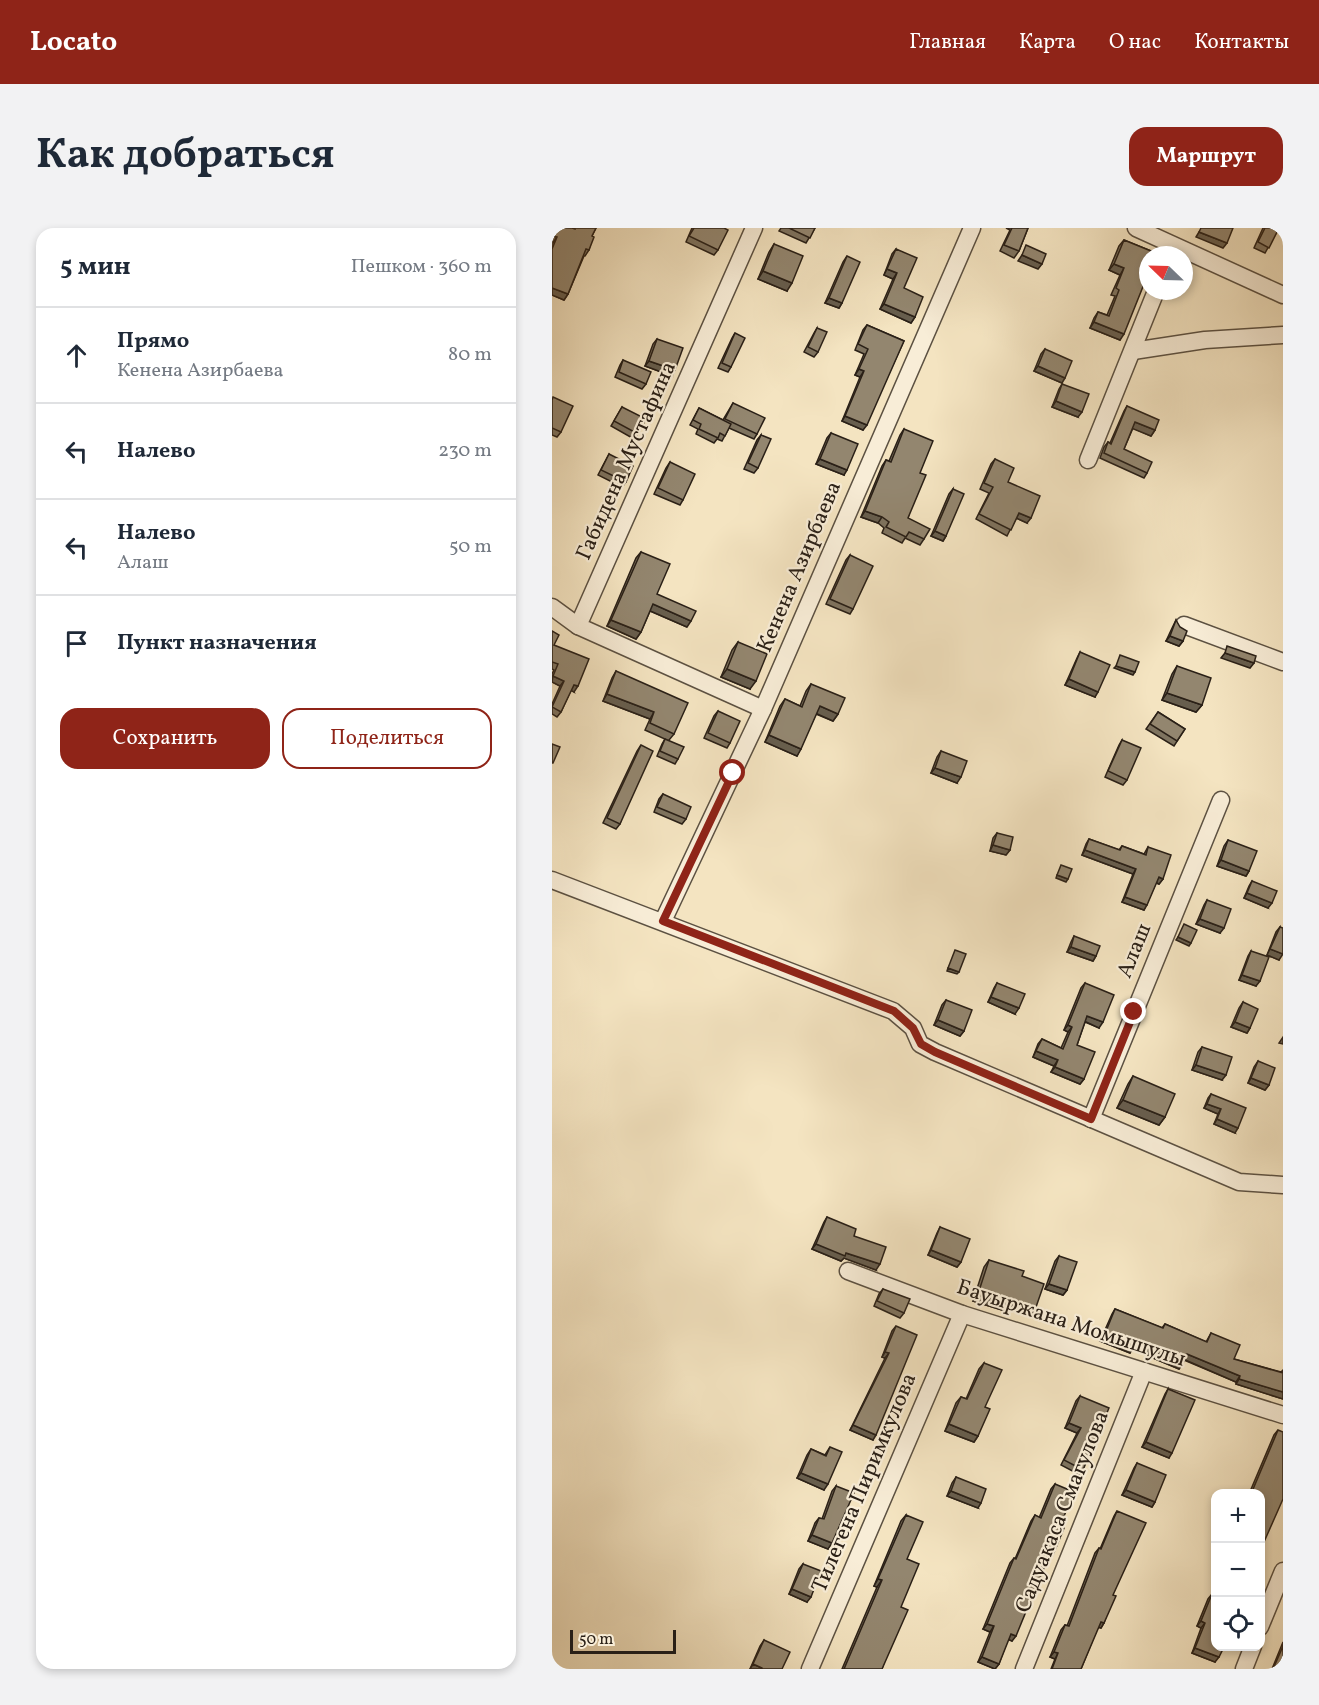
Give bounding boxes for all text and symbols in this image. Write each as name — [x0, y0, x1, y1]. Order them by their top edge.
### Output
text: Locato — [30, 23, 117, 62]
text: Главная — [909, 28, 986, 57]
text: Карта — [1019, 28, 1076, 57]
text: О нас — [1109, 28, 1161, 57]
text: Контакты — [1194, 28, 1289, 57]
text: Как добраться — [36, 127, 335, 186]
button: Маршрут — [1129, 127, 1283, 186]
north arrow — [1139, 246, 1193, 300]
text: 5 мин — [60, 249, 131, 285]
text: Пешком · 360 m — [351, 253, 492, 281]
text: Прямо — [117, 326, 189, 357]
icon: ahead — [60, 339, 93, 372]
text: 80 m — [448, 341, 492, 369]
text: Кенена Азирбаева — [117, 357, 284, 385]
street label: Габидена Мустафина — [569, 357, 685, 565]
icon: left — [60, 435, 93, 468]
text: Налево — [117, 436, 196, 467]
text: 230 m — [438, 437, 492, 465]
street label: Кенена Азирбаева — [750, 477, 850, 657]
text: Налево — [117, 518, 196, 549]
icon: left — [60, 531, 93, 564]
text: 50 m — [449, 533, 492, 561]
text: Алаш — [117, 549, 169, 577]
icon: arrive — [60, 627, 93, 660]
text: Пункт назначения — [117, 628, 317, 659]
button: Сохранить — [60, 708, 270, 769]
button: Поделиться — [282, 708, 492, 769]
route start — [719, 759, 745, 785]
street label: Алаш — [1110, 919, 1160, 983]
route end — [1120, 998, 1146, 1024]
street label: Бауыржана Момышулы — [953, 1272, 1189, 1376]
street label: Тилегена Пиримкулова — [805, 1368, 925, 1598]
street label: Садуакаса Смагулова — [1008, 1406, 1118, 1618]
map controls — [1211, 1489, 1265, 1651]
button: + — [1211, 1489, 1265, 1543]
button: − — [1211, 1543, 1265, 1597]
button: locate — [1211, 1597, 1265, 1651]
scale bar — [570, 1627, 676, 1654]
text: 50 m — [579, 1629, 613, 1651]

